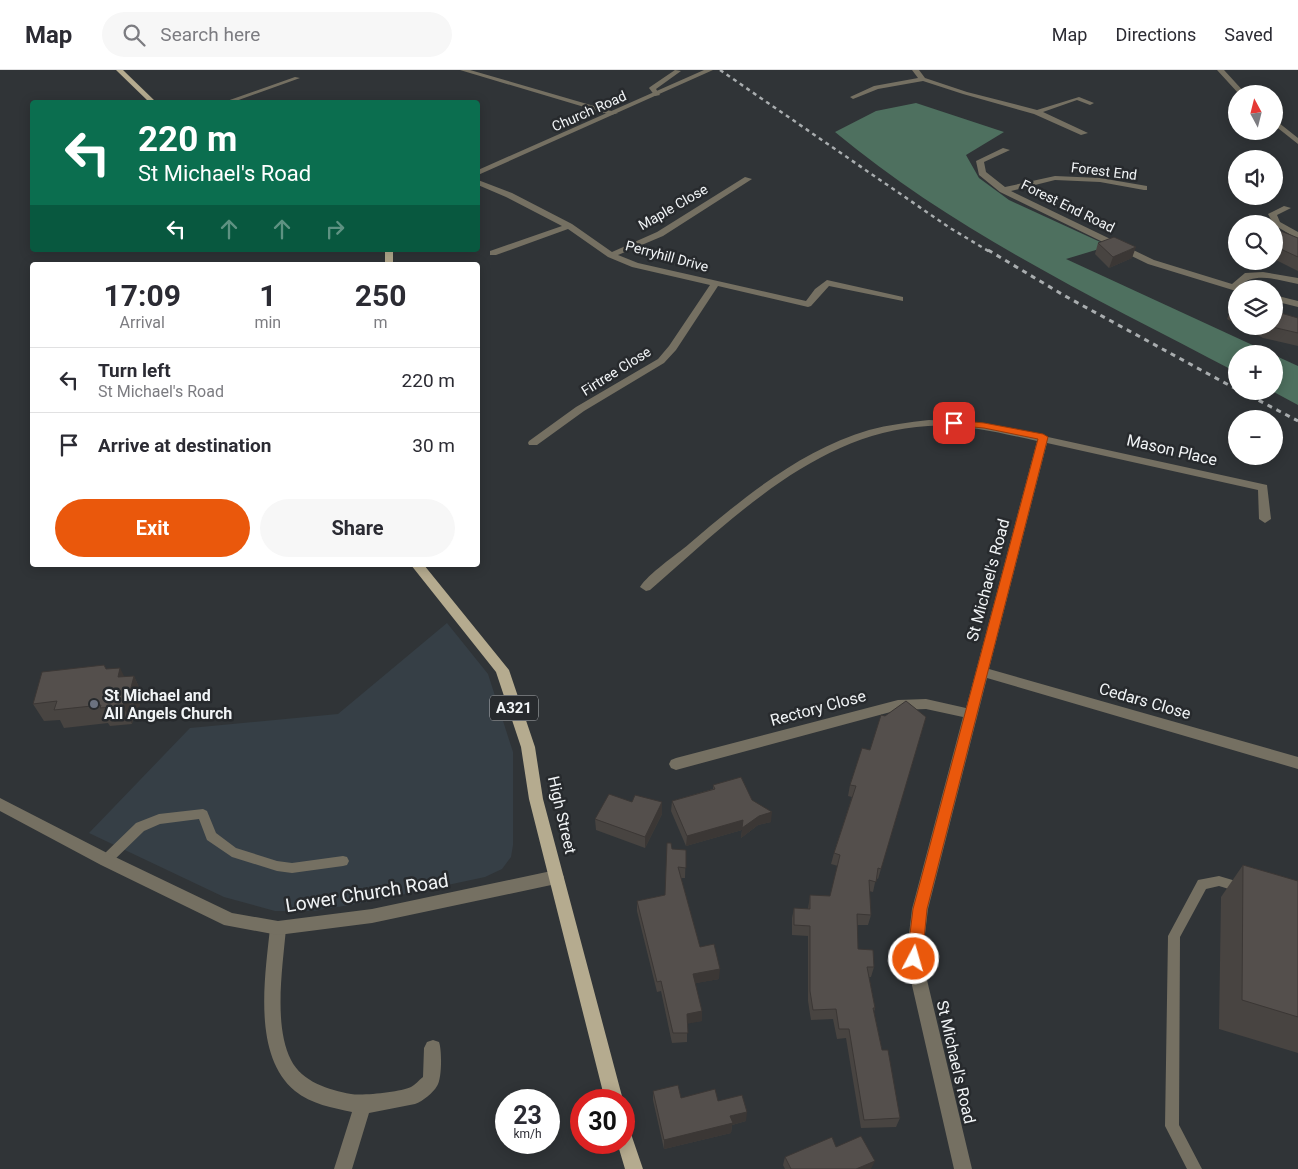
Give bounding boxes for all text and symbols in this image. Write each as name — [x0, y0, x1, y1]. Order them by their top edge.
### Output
search box — [102, 12, 452, 57]
text: Map — [25, 21, 72, 49]
icon: search — [120, 21, 148, 49]
text: Search here — [160, 23, 260, 46]
text: Map — [1052, 24, 1087, 45]
text: Directions — [1115, 24, 1196, 45]
text: Saved — [1224, 24, 1273, 45]
north arrow — [1228, 85, 1282, 140]
map controls — [1228, 85, 1283, 465]
street label: Church Road — [549, 87, 629, 135]
text: 220 m — [138, 119, 237, 160]
icon: left — [55, 120, 120, 185]
button: sound — [1228, 150, 1283, 205]
street label: Forest End — [1070, 159, 1138, 183]
text: St Michael's Road — [138, 161, 311, 186]
street label: Forest End Road — [1019, 176, 1117, 236]
street label: Maple Close — [636, 181, 710, 233]
icon: left — [162, 215, 190, 243]
icon: ahead — [215, 215, 243, 243]
icon: ahead — [268, 215, 296, 243]
icon: right — [321, 215, 349, 243]
button: search — [1228, 215, 1283, 270]
street label: Perryhill Drive — [624, 237, 710, 275]
text: 17:09 — [104, 278, 181, 313]
text: 1 — [259, 278, 276, 313]
text: 250 — [355, 278, 406, 313]
button: layers — [1228, 280, 1283, 335]
text: Arrival — [120, 313, 165, 332]
text: min — [254, 313, 281, 332]
text: m — [374, 313, 388, 332]
street label: Firtree Close — [578, 343, 654, 399]
button: + — [1228, 345, 1283, 400]
text: Turn left — [98, 359, 171, 382]
icon: left — [55, 366, 83, 394]
text: 220 m — [402, 369, 455, 392]
text: St Michael's Road — [98, 382, 224, 401]
pin — [933, 402, 975, 444]
icon: arrive — [940, 409, 968, 437]
button: − — [1228, 410, 1283, 465]
street label: Mason Place — [1125, 430, 1219, 470]
icon: arrive — [55, 431, 83, 459]
text: Arrive at destination — [98, 434, 271, 457]
text: 30 m — [412, 434, 455, 457]
button: Exit — [55, 499, 250, 557]
button: Share — [260, 499, 455, 557]
street label: St Michael's Road — [963, 517, 1013, 643]
street label: Cedars Close — [1097, 679, 1193, 723]
place label: St Michael and All Angels Church — [104, 686, 232, 723]
street label: Rectory Close — [768, 686, 868, 730]
road number: A321 — [490, 696, 538, 720]
marker: St Michael and All Angels Church — [88, 698, 100, 710]
street label: High Street — [544, 774, 580, 856]
street label: Lower Church Road — [284, 869, 450, 917]
position arrow — [887, 932, 939, 984]
street label: St Michael's Road — [933, 999, 979, 1125]
speed limit sign: 30 — [570, 1089, 635, 1154]
text: 23 — [513, 1101, 542, 1130]
text: km/h — [513, 1127, 542, 1141]

